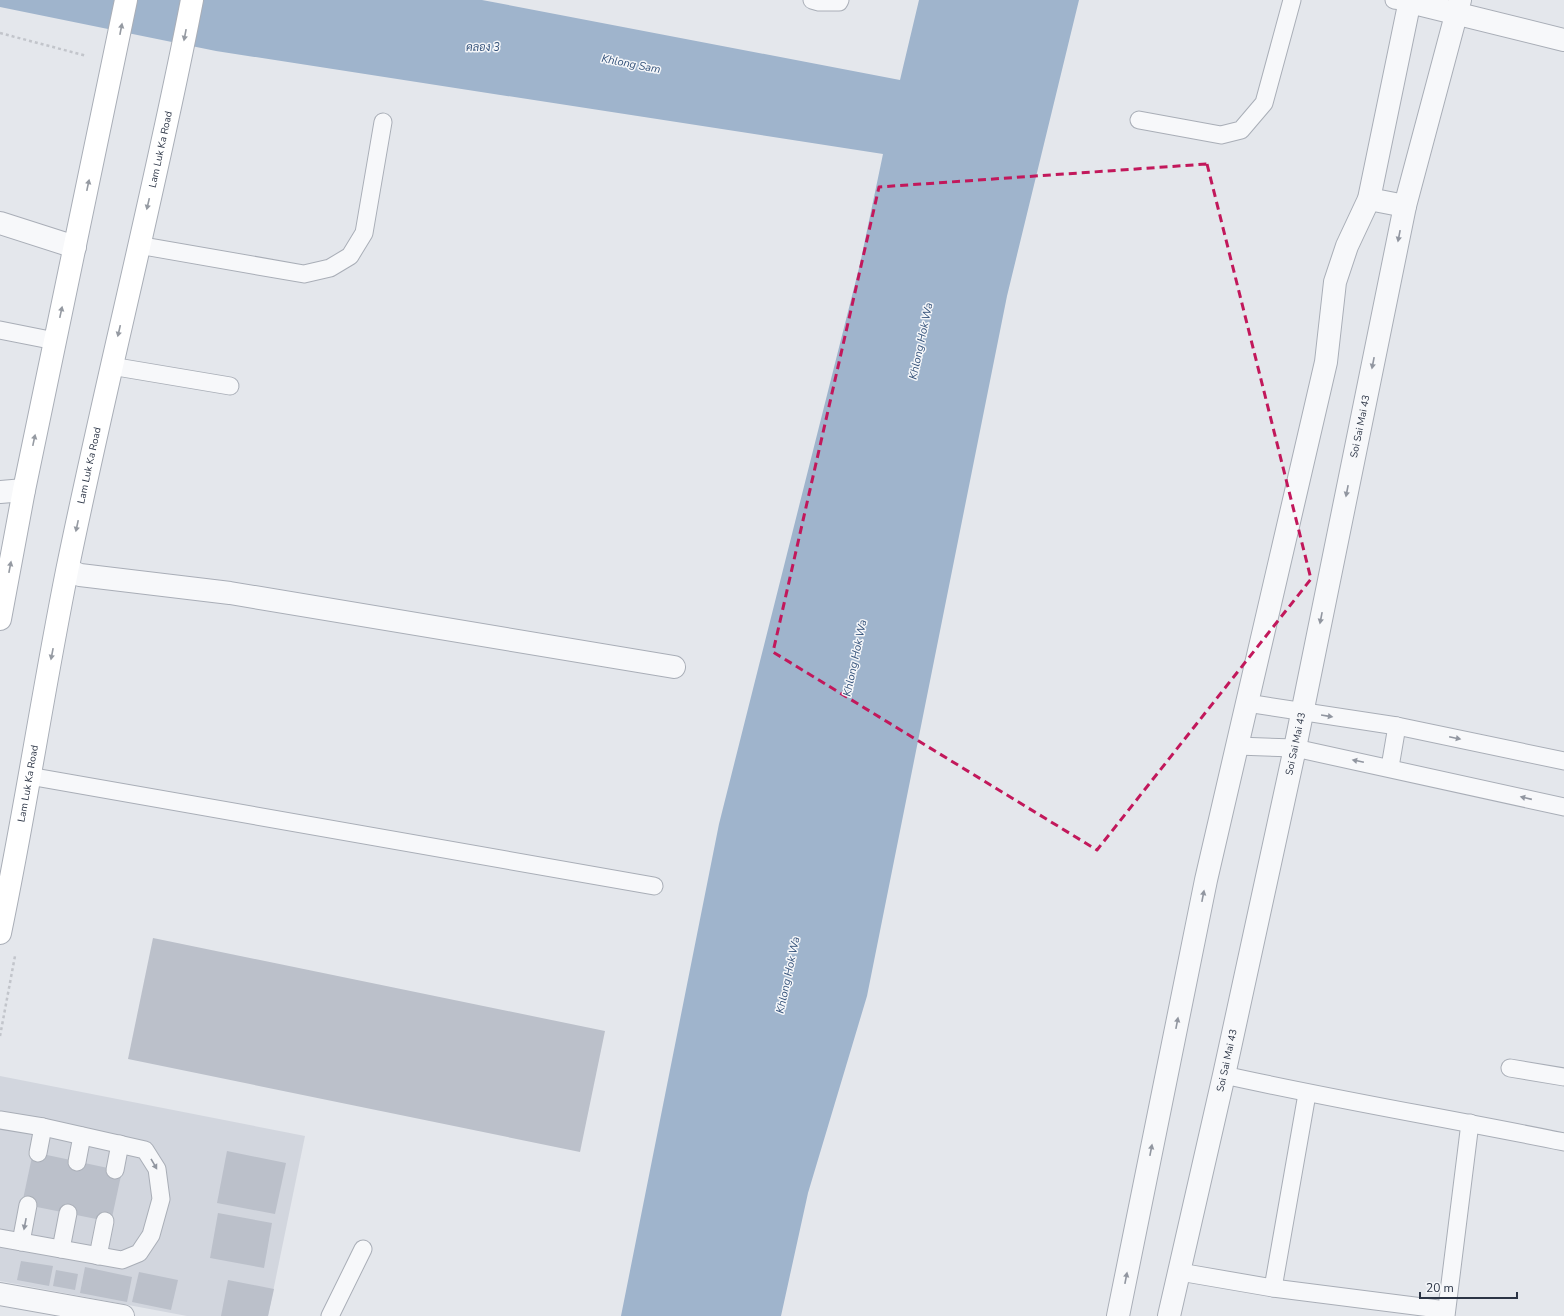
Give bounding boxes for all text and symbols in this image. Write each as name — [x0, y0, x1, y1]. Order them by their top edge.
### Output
one-way arrow — [118, 23, 124, 35]
one-way arrow — [182, 29, 188, 41]
water label: คลอง 3 — [466, 40, 500, 55]
water label: Khlong Sam — [600, 51, 662, 77]
street label: Lam Luk Ka Road — [146, 110, 176, 189]
one-way arrow — [85, 179, 91, 191]
one-way arrow — [144, 198, 150, 210]
one-way arrow — [1396, 230, 1402, 242]
water label: Khlong Hok Wa — [906, 301, 936, 381]
one-way arrow — [58, 306, 64, 318]
one-way arrow — [116, 324, 122, 337]
one-way arrow — [1370, 357, 1376, 369]
street label: Soi Sai Mai 43 — [1347, 394, 1373, 459]
street label: Lam Luk Ka Road — [74, 426, 105, 505]
one-way arrow — [32, 433, 38, 446]
one-way arrow — [1344, 485, 1350, 497]
one-way arrow — [74, 520, 80, 532]
one-way arrow — [7, 561, 13, 573]
one-way arrow — [1318, 612, 1324, 624]
water label: Khlong Hok Wa — [840, 618, 870, 698]
one-way arrow — [49, 647, 55, 660]
street label: Soi Sai Mai 43 — [1282, 711, 1309, 777]
one-way arrow — [1321, 713, 1333, 719]
one-way arrow — [1449, 736, 1461, 742]
street label: Lam Luk Ka Road — [15, 744, 42, 823]
one-way arrow — [1352, 757, 1364, 763]
one-way arrow — [1520, 795, 1532, 801]
one-way arrow — [1201, 889, 1207, 902]
water label: Khlong Hok Wa — [773, 935, 803, 1015]
one-way arrow — [1175, 1017, 1181, 1029]
street label: Soi Sai Mai 43 — [1213, 1028, 1241, 1093]
one-way arrow — [1149, 1144, 1155, 1157]
one-way arrow — [150, 1158, 157, 1170]
one-way arrow — [21, 1218, 27, 1230]
one-way arrow — [1123, 1272, 1129, 1284]
scale bar — [1420, 1274, 1517, 1300]
text: 20 m — [1426, 1280, 1454, 1296]

